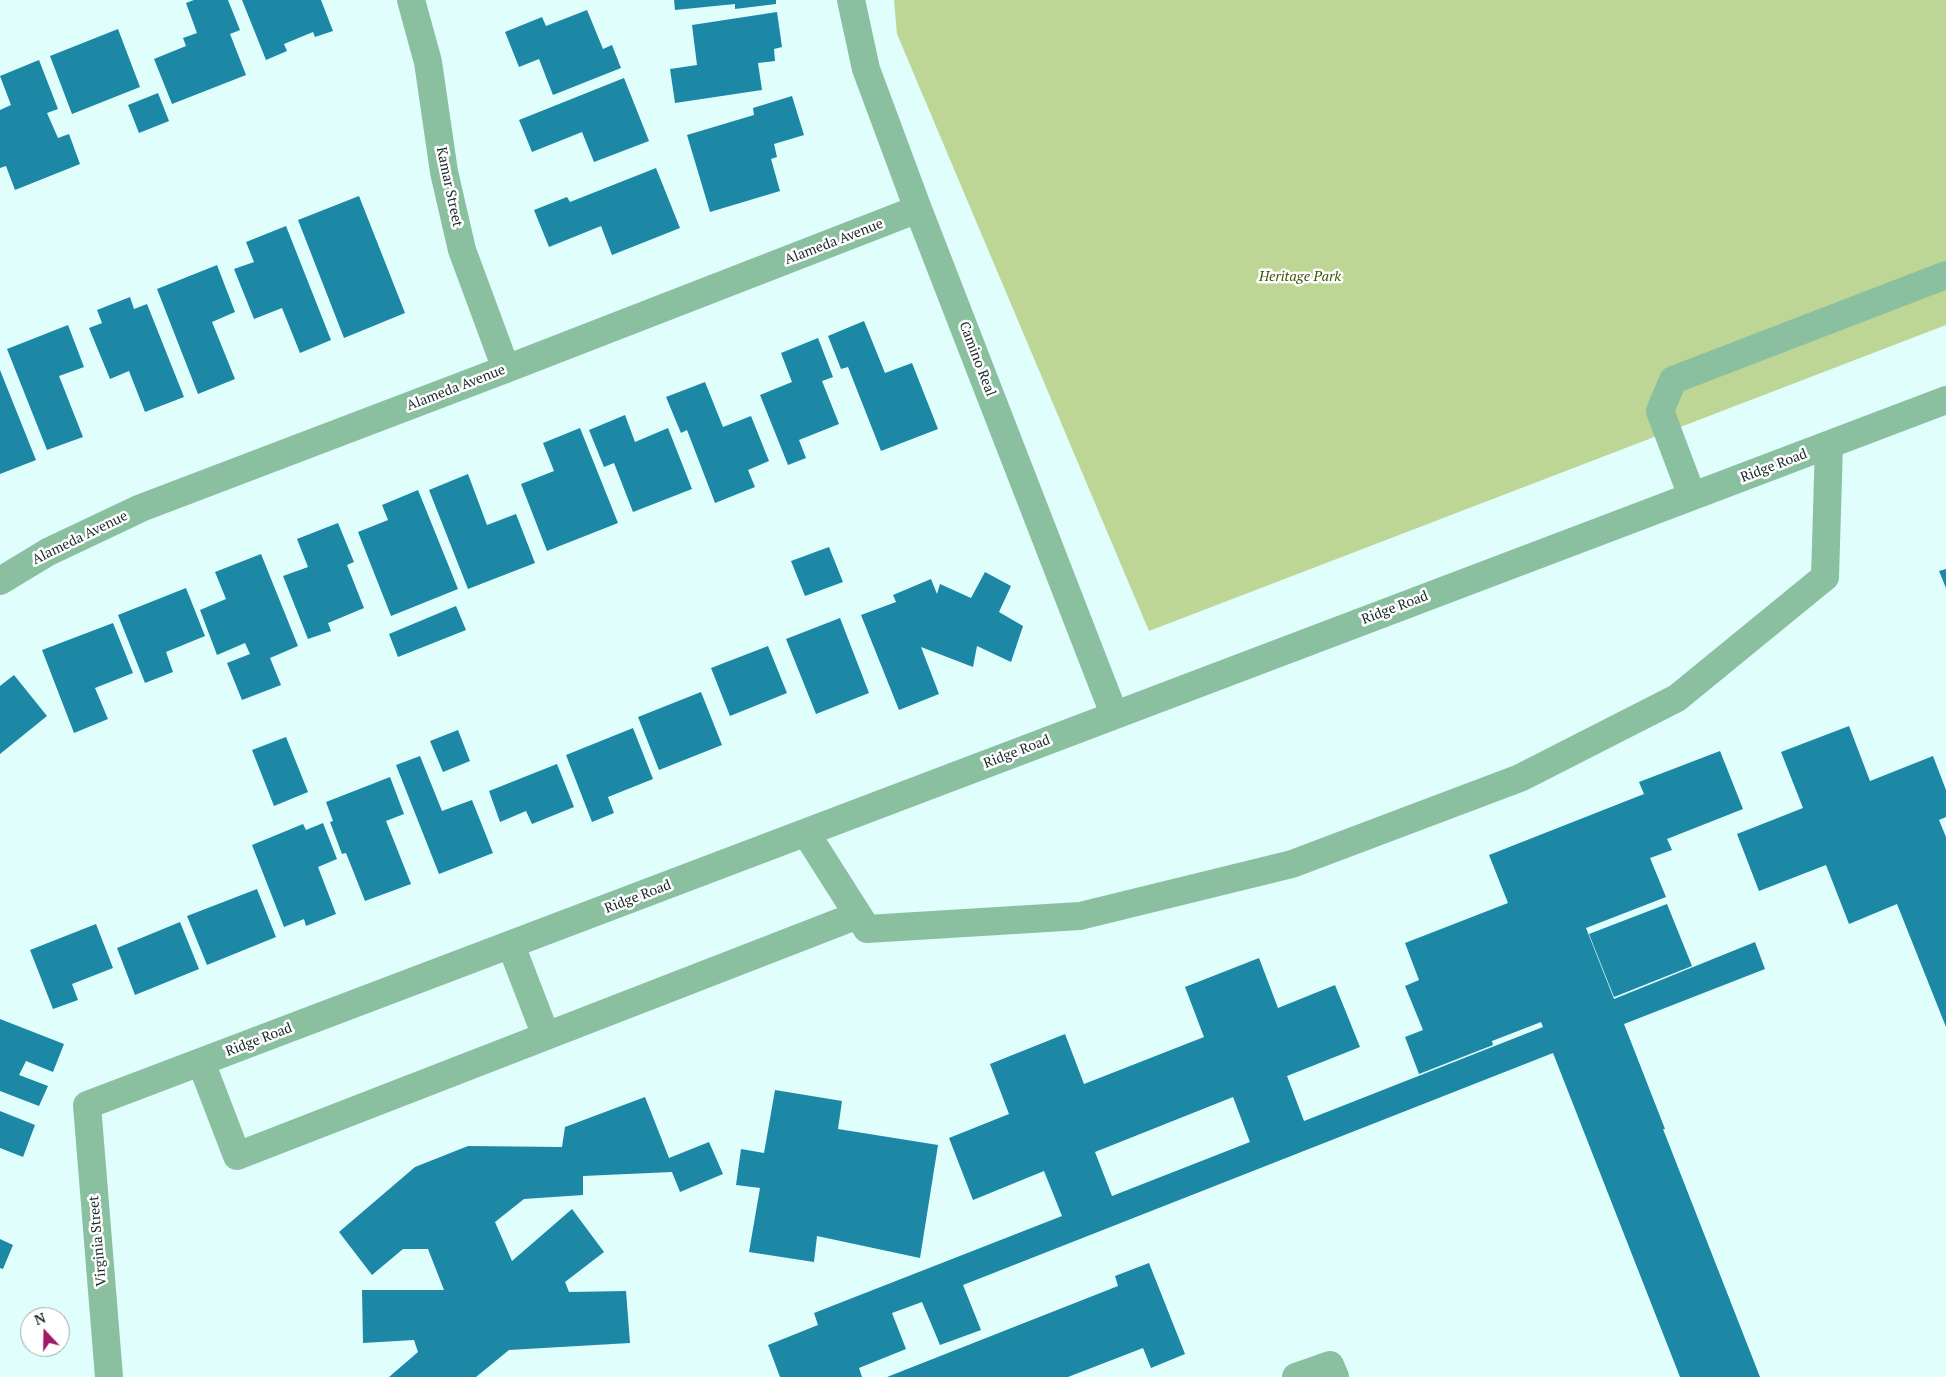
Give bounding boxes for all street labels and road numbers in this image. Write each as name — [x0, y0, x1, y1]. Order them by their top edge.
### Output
street label: Kamar Street — [432, 145, 466, 229]
street label: Alameda Avenue — [782, 216, 886, 268]
street label: Camino Real — [955, 319, 999, 399]
street label: Alameda Avenue — [404, 362, 508, 414]
street label: Ridge Road — [1738, 446, 1810, 486]
street label: Alameda Avenue — [30, 508, 130, 568]
street label: Ridge Road — [1359, 588, 1431, 628]
street label: Ridge Road — [981, 732, 1053, 772]
street label: Ridge Road — [602, 877, 674, 917]
street label: Ridge Road — [223, 1020, 295, 1060]
street label: Virginia Street — [86, 1195, 110, 1287]

